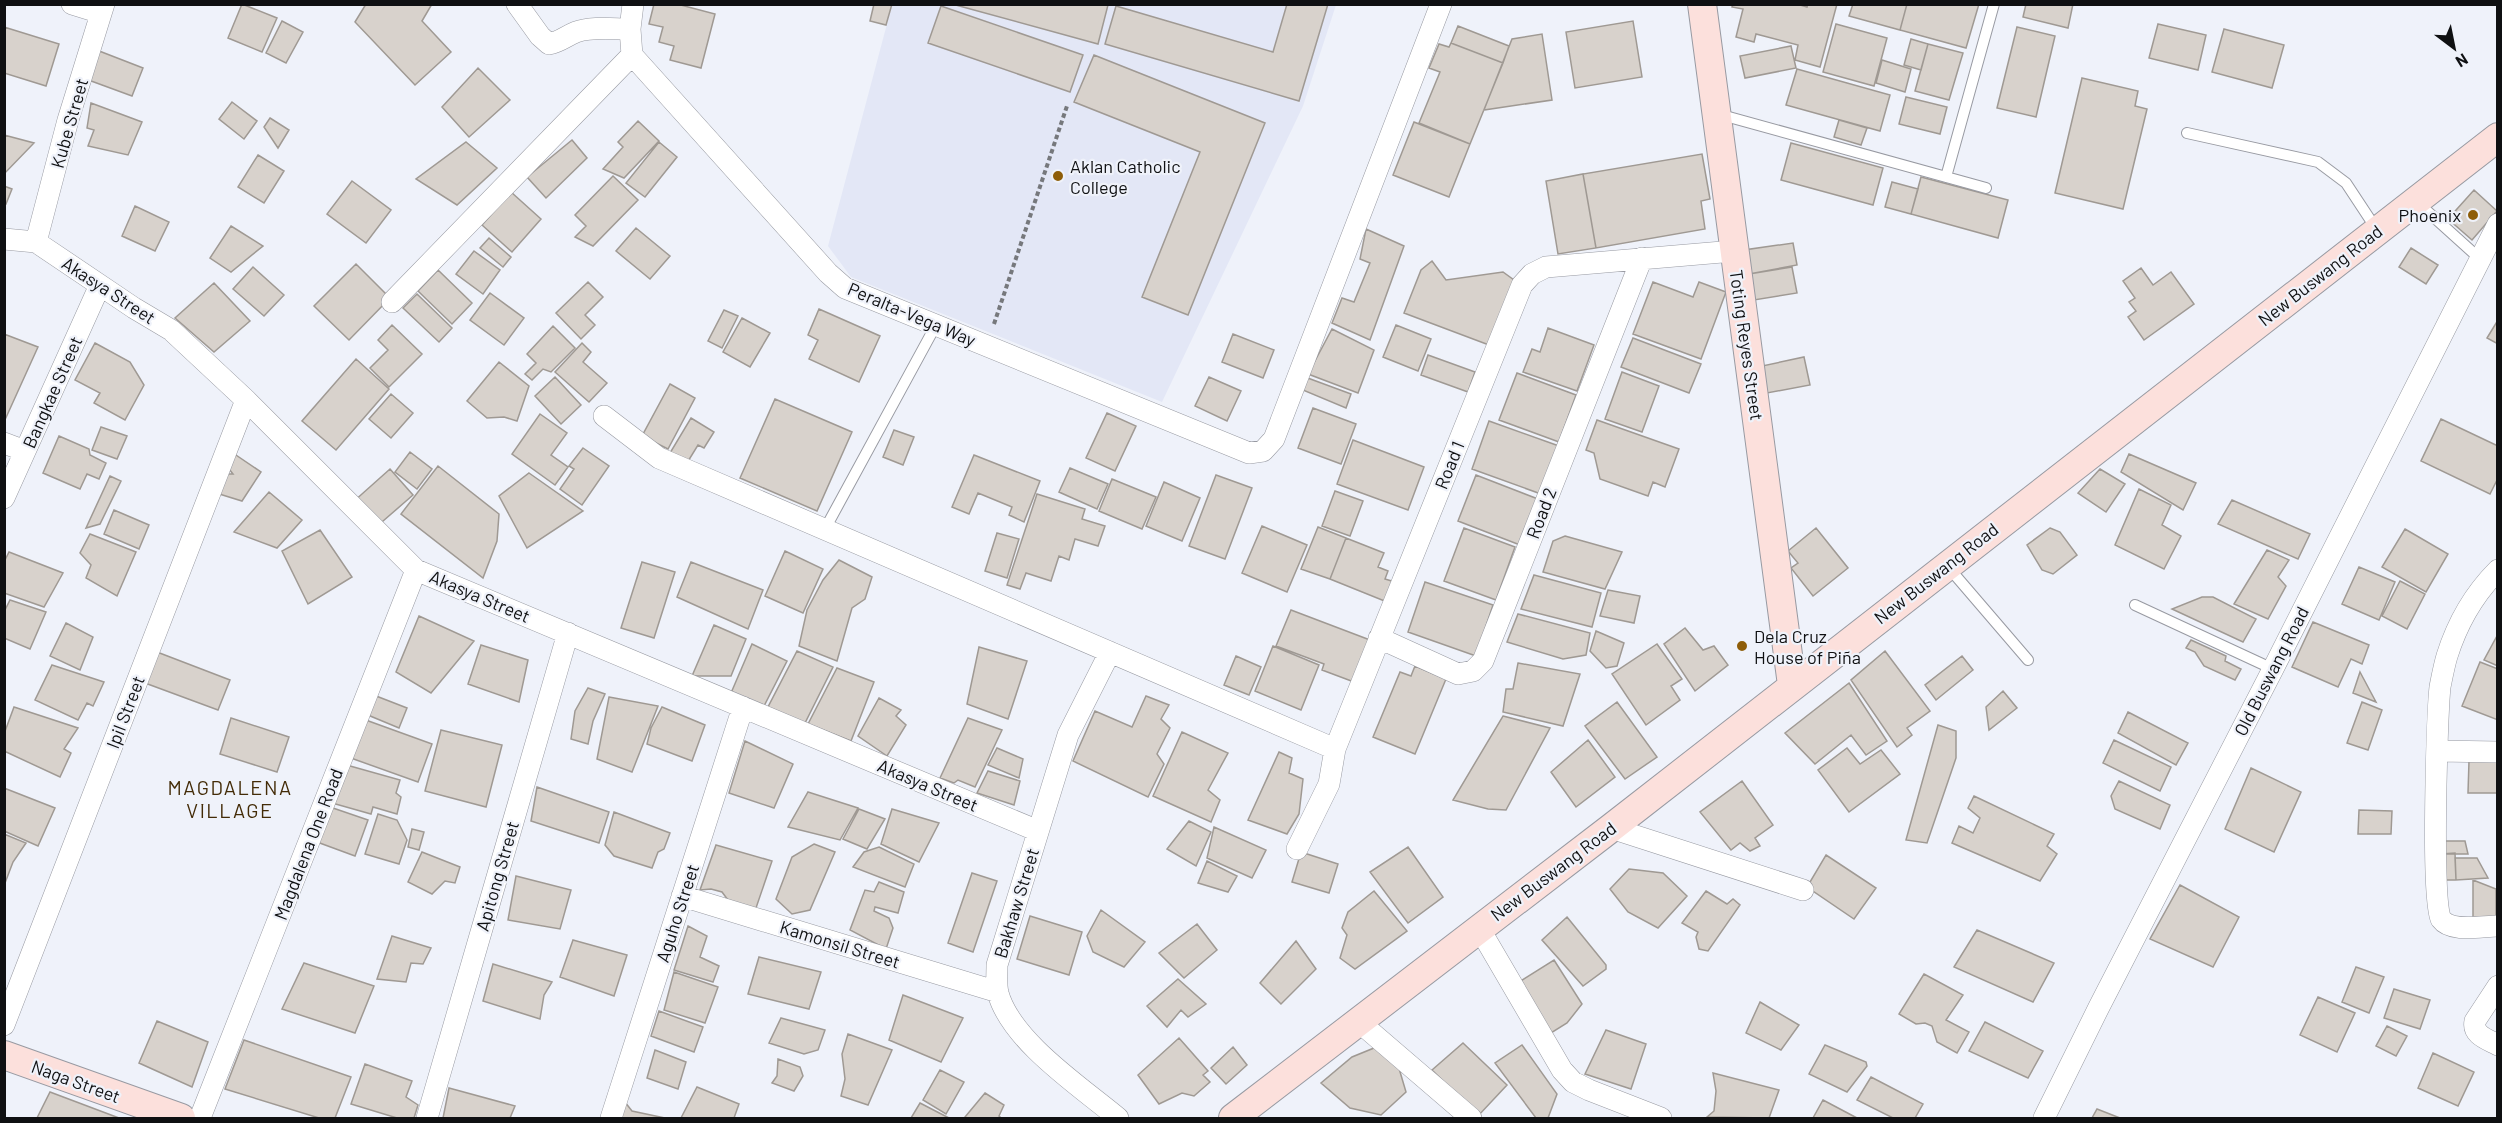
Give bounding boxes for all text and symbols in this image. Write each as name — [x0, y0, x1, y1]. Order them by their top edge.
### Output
north arrow — [2424, 18, 2484, 78]
text: N — [2453, 50, 2472, 72]
street label: Kube Street — [46, 75, 92, 171]
place label: Aklan Catholic College — [1070, 155, 1181, 198]
marker: Aklan Catholic College — [1051, 169, 1065, 183]
place label: Phoenix — [2398, 204, 2461, 226]
marker: Phoenix — [2466, 208, 2480, 222]
street label: New Buswang Road — [2253, 220, 2387, 330]
street label: Akasya Street — [58, 252, 160, 328]
street label: Toting Reyes Street — [1726, 268, 1768, 422]
street label: Peralta-Vega Way — [845, 277, 979, 351]
street label: Bangkae Street — [18, 333, 86, 451]
street label: Road 1 — [1429, 438, 1469, 492]
street label: Road 2 — [1521, 484, 1561, 542]
street label: New Buswang Road — [1869, 518, 2003, 628]
street label: Akasya Street — [426, 565, 534, 627]
street label: Old Buswang Road — [2229, 603, 2313, 739]
place label: Dela Cruz House of Piña — [1754, 625, 1861, 668]
marker: Dela Cruz House of Piña — [1735, 639, 1749, 653]
street label: Ipil Street — [101, 673, 149, 751]
street label: Akasya Street — [874, 754, 982, 816]
street label: Magdalena One Road — [269, 765, 347, 923]
district label: MAGDALENA VILLAGE — [167, 775, 293, 822]
street label: New Buswang Road — [1486, 817, 1620, 925]
street label: Apitong Street — [471, 818, 523, 934]
street label: Bakhaw Street — [989, 845, 1043, 961]
street label: Aguho Street — [651, 861, 703, 965]
street label: Kamonsil Street — [777, 915, 903, 973]
street label: Naga Street — [29, 1055, 123, 1107]

